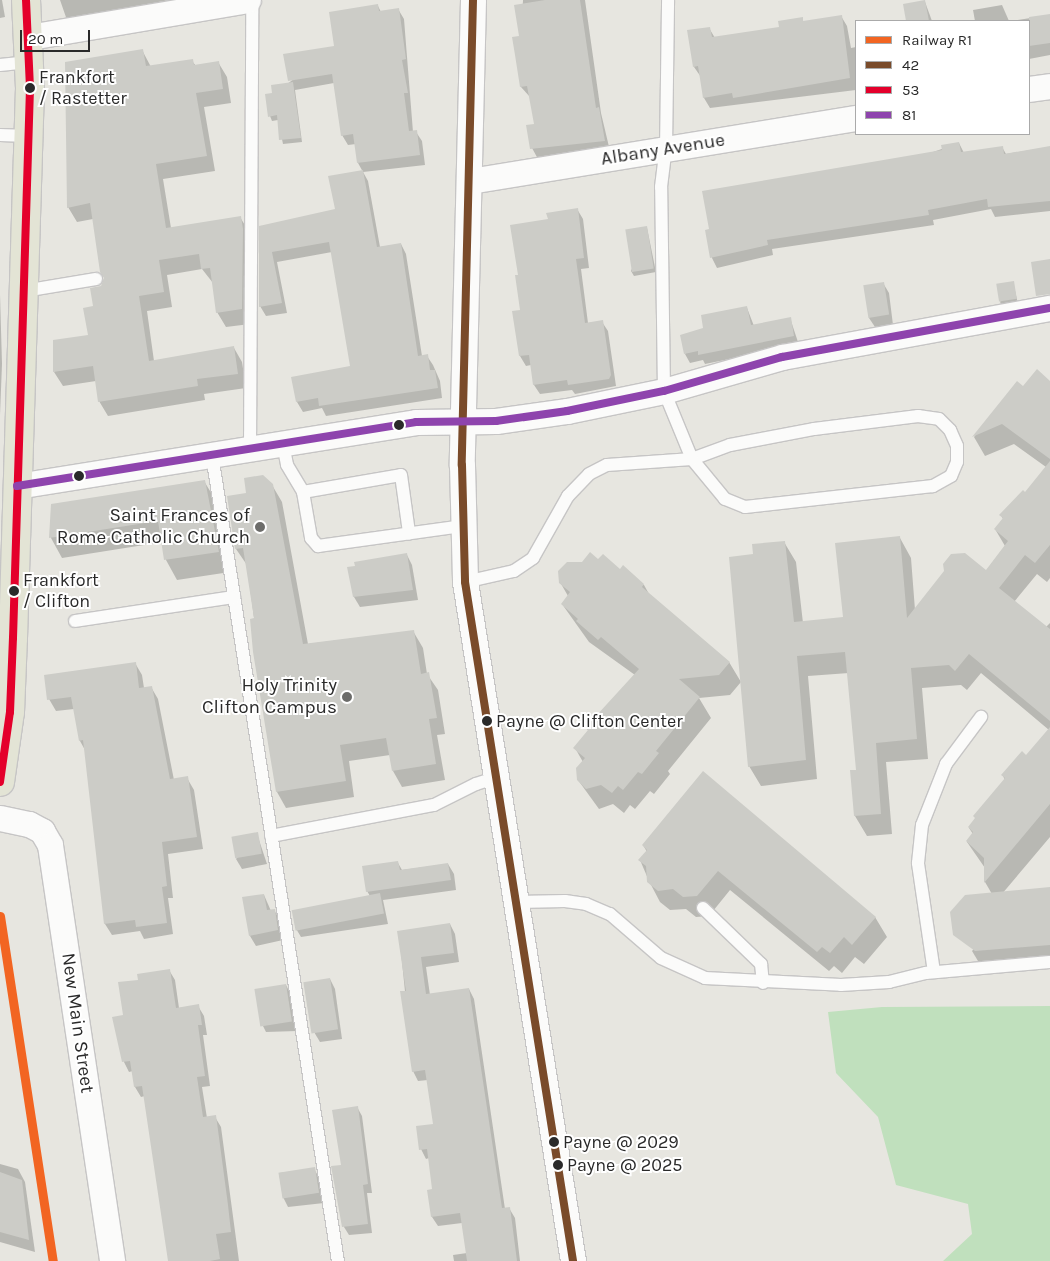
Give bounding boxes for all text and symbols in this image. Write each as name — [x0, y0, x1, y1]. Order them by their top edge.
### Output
scale bar — [22, 20, 92, 52]
legend — [855, 20, 1030, 135]
text: 20 m — [28, 30, 63, 48]
text: Railway R1 — [902, 31, 972, 49]
text: 42 — [902, 56, 919, 74]
place label: Frankfort / Rastetter — [39, 67, 127, 110]
text: 53 — [902, 81, 919, 99]
marker: Frankfort / Rastetter — [25, 83, 35, 93]
text: 81 — [902, 106, 916, 124]
street label: Albany Avenue — [599, 129, 727, 171]
unlabelled marker — [394, 420, 404, 430]
unlabelled marker — [74, 471, 84, 481]
place label: Saint Frances of Rome Catholic Church — [57, 505, 250, 549]
marker: Saint Frances of Rome Catholic Church — [254, 521, 266, 533]
place label: Frankfort / Clifton — [23, 570, 99, 612]
marker: Frankfort / Clifton — [9, 586, 19, 596]
place label: Holy Trinity Clifton Campus — [202, 675, 337, 719]
marker: Holy Trinity Clifton Campus — [341, 691, 353, 703]
place label: Payne @ Clifton Center — [496, 710, 683, 732]
marker: Payne @ Clifton Center — [482, 716, 492, 726]
street label: New Main Street — [56, 951, 98, 1095]
place label: Payne @ 2029 — [563, 1131, 679, 1153]
marker: Payne @ 2029 — [549, 1137, 559, 1147]
place label: Payne @ 2025 — [567, 1154, 683, 1176]
marker: Payne @ 2025 — [553, 1160, 563, 1170]

